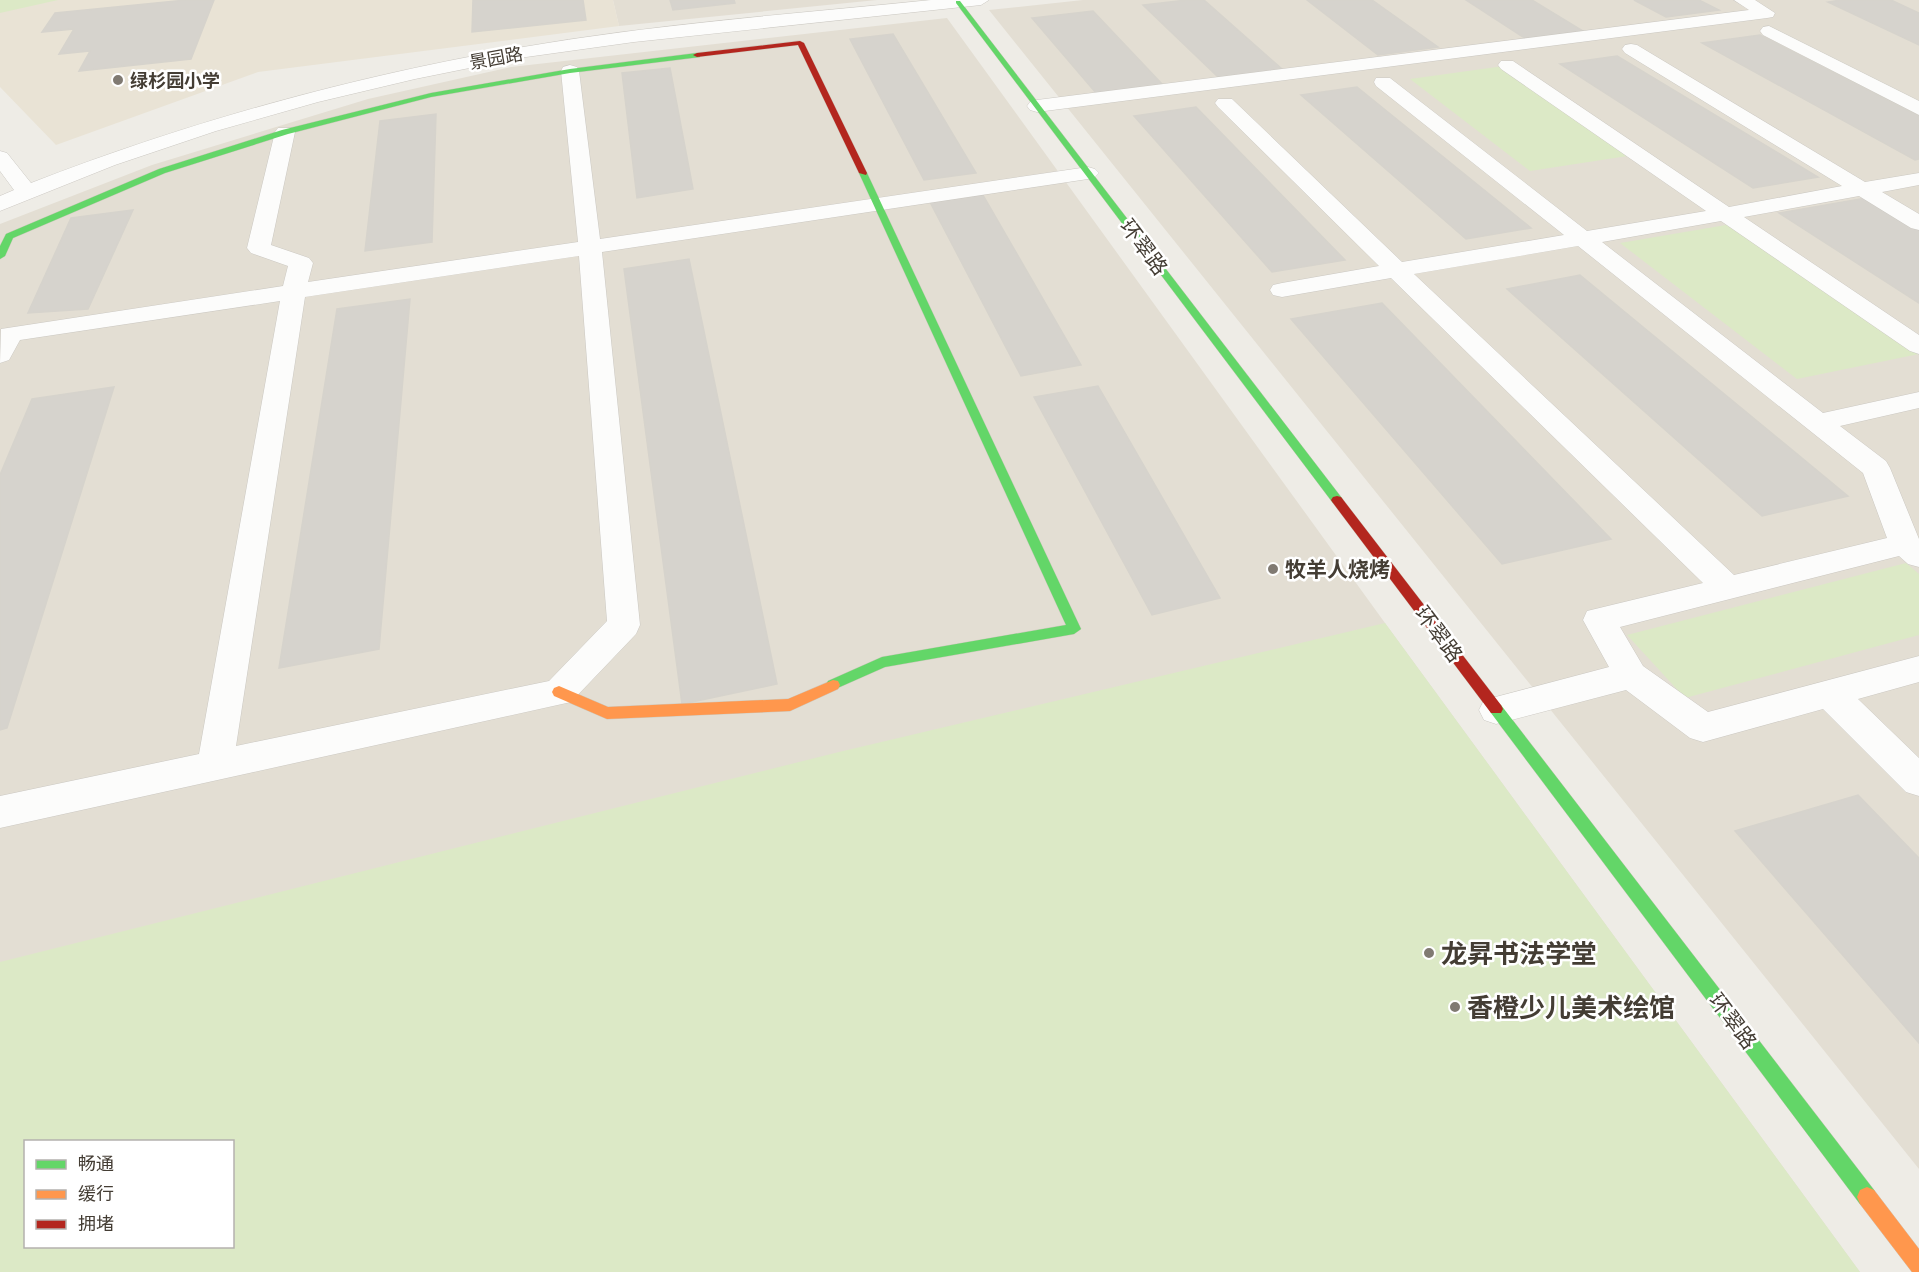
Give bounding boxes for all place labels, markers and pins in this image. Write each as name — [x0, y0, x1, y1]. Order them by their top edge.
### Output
place label: 绿杉园小学 — [130, 69, 220, 92]
marker: 绿杉园小学 — [111, 73, 125, 87]
place label: 牧羊人烧烤 — [1285, 556, 1390, 583]
marker: 牧羊人烧烤 — [1266, 562, 1280, 576]
place label: 龙昇书法学堂 — [1441, 937, 1597, 970]
marker: 龙昇书法学堂 — [1422, 946, 1436, 960]
place label: 香橙少儿美术绘馆 — [1467, 991, 1675, 1024]
marker: 香橙少儿美术绘馆 — [1448, 1000, 1462, 1014]

